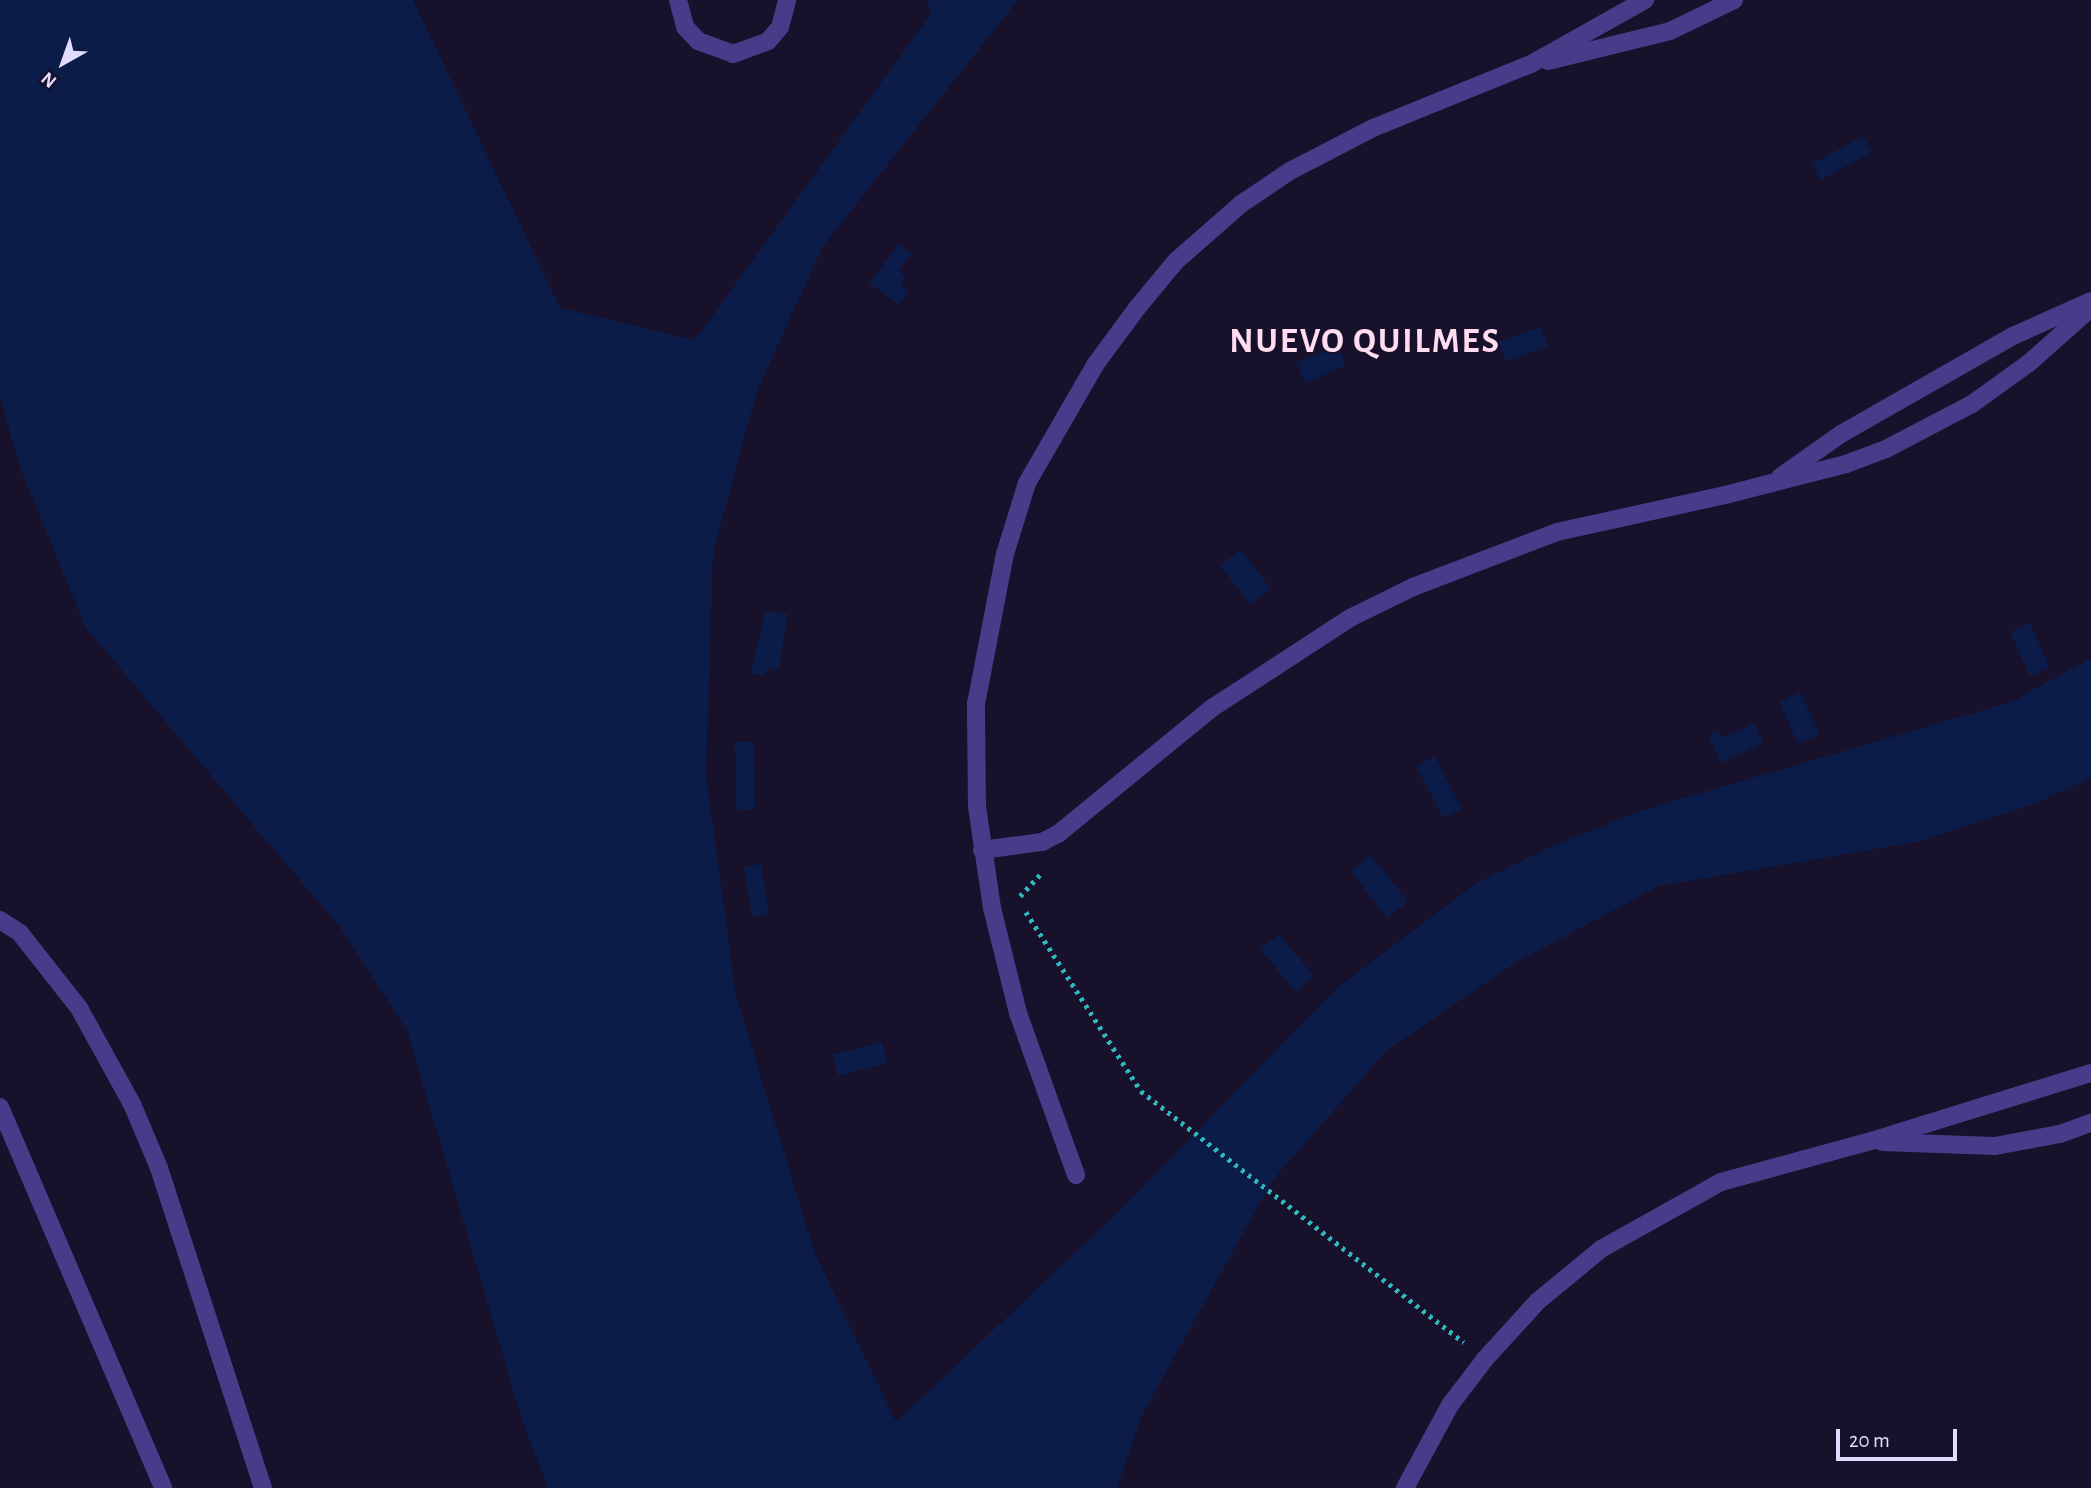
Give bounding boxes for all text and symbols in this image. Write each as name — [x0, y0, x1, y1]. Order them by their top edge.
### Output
north arrow — [28, 28, 98, 98]
text: N — [38, 68, 60, 91]
district label: NUEVO QUILMES — [1231, 321, 1499, 363]
scale bar — [1839, 1414, 1960, 1458]
text: 20 m — [1849, 1430, 1890, 1451]

